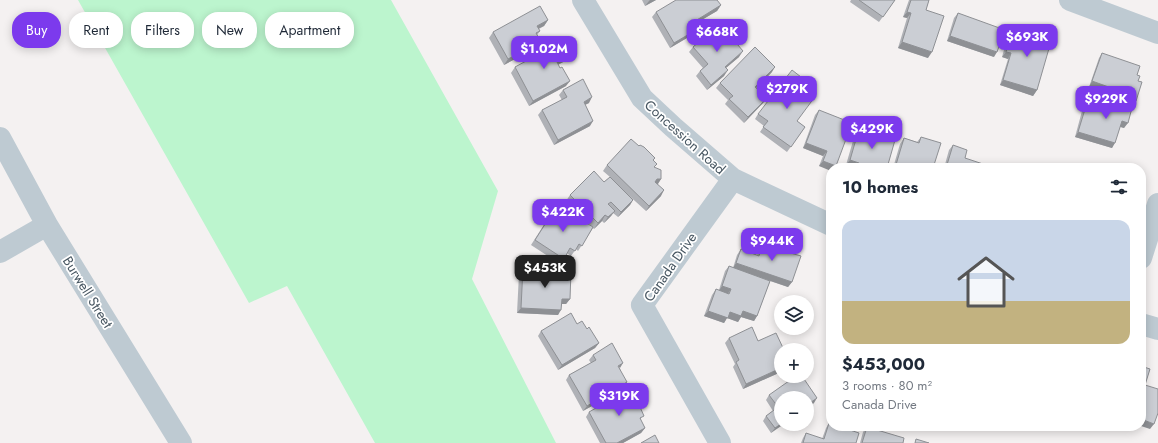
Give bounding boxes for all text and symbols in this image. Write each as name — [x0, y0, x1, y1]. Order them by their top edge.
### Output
chip: Buy — [12, 12, 61, 48]
chip: Rent — [69, 12, 123, 48]
chip: Filters — [131, 12, 194, 48]
chip: New — [202, 12, 257, 48]
chip: Apartment — [265, 12, 354, 48]
pin: $668K — [689, 19, 745, 53]
text: $668K — [696, 22, 738, 41]
pin: $693K — [999, 24, 1055, 58]
text: $693K — [1006, 27, 1048, 46]
pin: $1.02M — [511, 36, 577, 70]
text: $1.02M — [520, 39, 568, 58]
pin: $279K — [759, 76, 815, 110]
text: $279K — [766, 79, 808, 98]
pin: $929K — [1078, 86, 1134, 120]
text: $929K — [1084, 89, 1128, 108]
street label: Concession Road — [640, 95, 730, 179]
pin: $429K — [844, 116, 900, 150]
text: $429K — [850, 119, 894, 138]
text: 10 homes — [842, 175, 918, 199]
icon: filters — [1108, 176, 1130, 198]
pin: $422K — [535, 199, 591, 233]
text: $422K — [541, 202, 585, 221]
street label: Canada Drive — [639, 228, 701, 306]
pin: $944K — [744, 228, 800, 262]
text: $944K — [750, 231, 794, 250]
icon: home — [950, 246, 1022, 318]
street label: Burwell Street — [58, 252, 118, 332]
pin: $453K — [517, 255, 573, 289]
text: $453K — [524, 258, 566, 277]
map controls — [774, 295, 814, 431]
button: layers — [774, 295, 814, 335]
button: + — [774, 343, 814, 383]
text: $453,000 — [842, 352, 925, 376]
text: 3 rooms · 80 m² — [842, 376, 932, 395]
pin: $319K — [591, 383, 647, 417]
text: $319K — [599, 386, 639, 405]
button: − — [774, 391, 814, 431]
text: Canada Drive — [842, 395, 917, 414]

